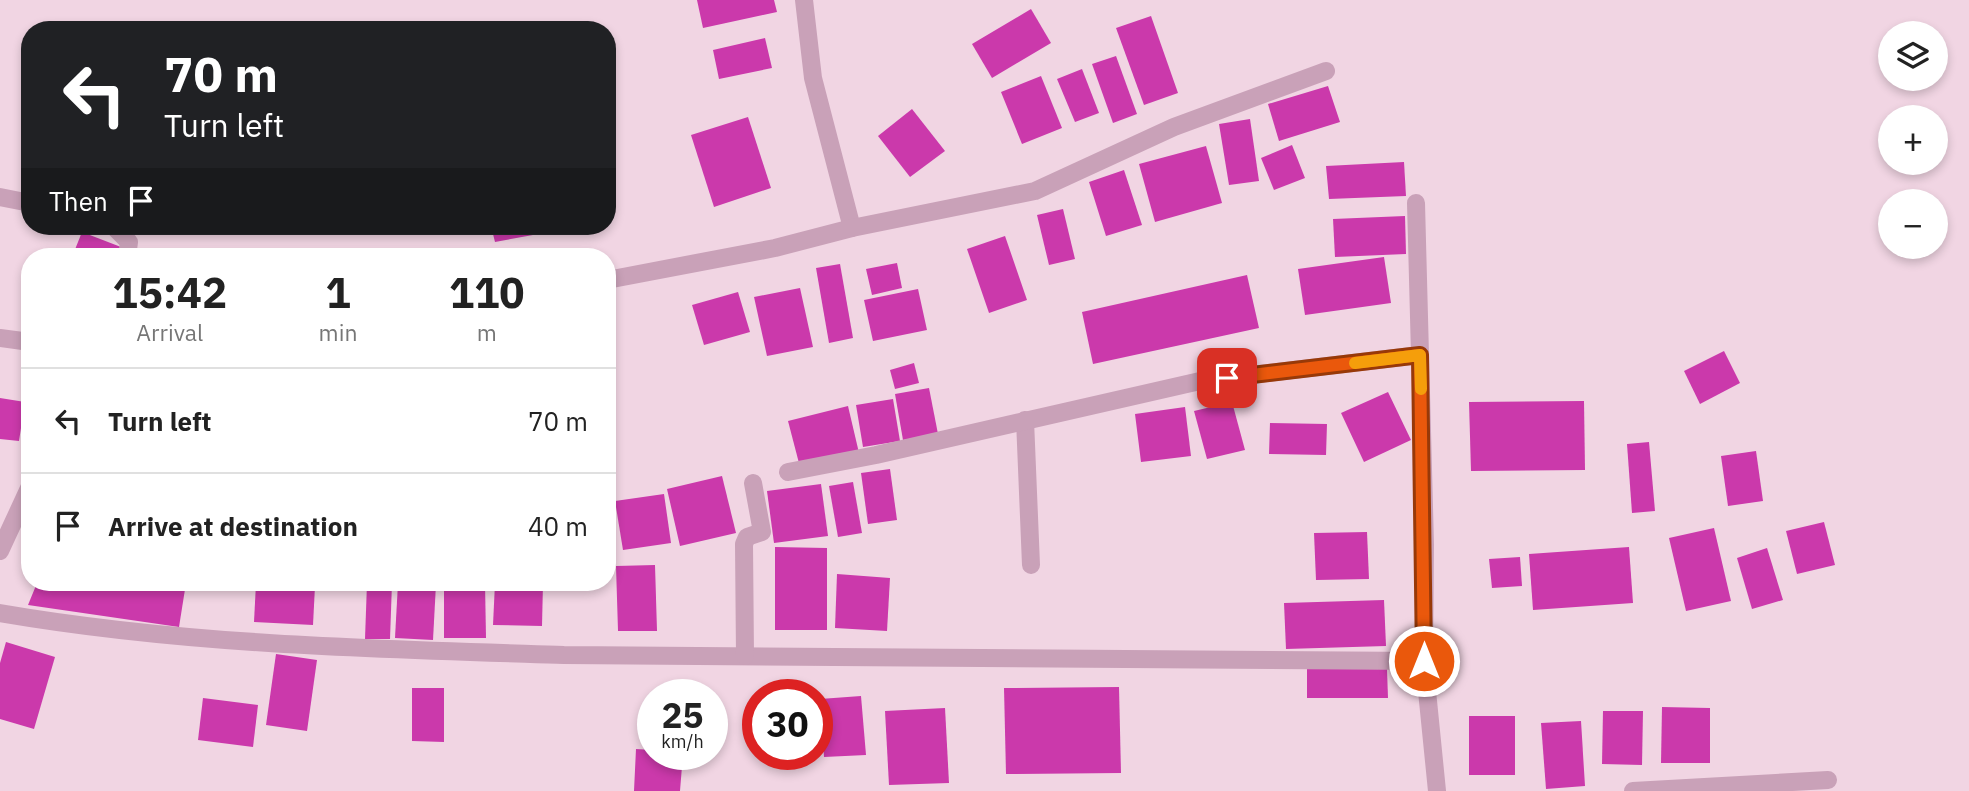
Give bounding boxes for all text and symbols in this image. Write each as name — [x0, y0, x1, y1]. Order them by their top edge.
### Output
map controls — [1878, 21, 1948, 259]
button: layers — [1878, 21, 1948, 91]
text: 70 m — [164, 42, 278, 105]
icon: left — [49, 49, 140, 140]
text: Turn left — [164, 104, 284, 146]
button: + — [1878, 105, 1948, 175]
icon: arrive — [122, 182, 160, 220]
text: Then — [49, 184, 108, 218]
button: − — [1878, 189, 1948, 259]
text: 15:42 — [112, 265, 227, 320]
text: 1 — [325, 265, 351, 320]
text: 110 — [449, 265, 525, 320]
text: Arrival — [136, 317, 203, 347]
text: min — [319, 317, 357, 347]
text: m — [477, 317, 497, 347]
pin — [1197, 348, 1257, 408]
icon: arrive — [1208, 359, 1246, 397]
icon: left — [49, 402, 87, 440]
text: Turn left — [108, 404, 211, 438]
text: 70 m — [528, 404, 588, 438]
icon: arrive — [49, 507, 87, 545]
text: Arrive at destination — [108, 509, 358, 543]
text: 40 m — [528, 509, 588, 543]
position arrow — [1387, 624, 1461, 698]
speed limit sign: 30 — [742, 679, 833, 770]
text: 25 — [661, 692, 704, 738]
text: km/h — [661, 730, 704, 753]

